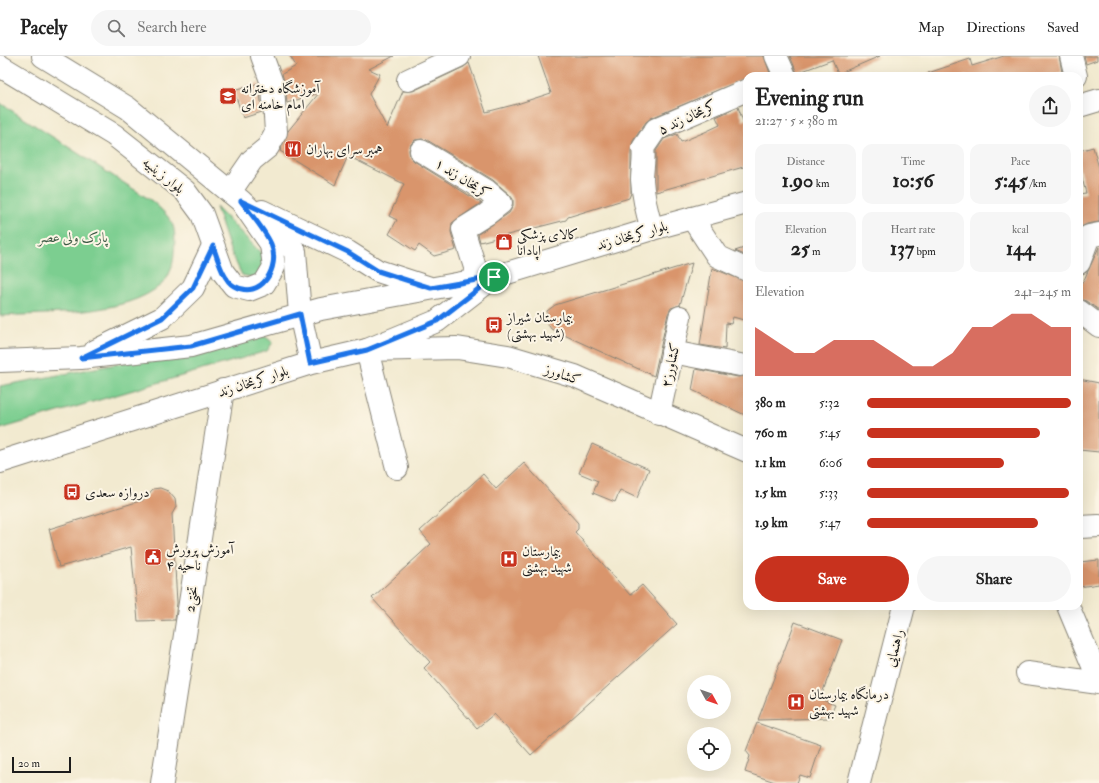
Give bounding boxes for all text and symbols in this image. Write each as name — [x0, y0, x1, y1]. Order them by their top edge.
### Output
search box — [91, 10, 371, 46]
text: Pacely — [20, 16, 67, 40]
icon: search — [105, 17, 127, 39]
text: Search here — [137, 18, 207, 37]
text: Map — [918, 19, 944, 36]
text: Directions — [966, 19, 1025, 36]
text: Saved — [1047, 19, 1079, 36]
place label: آموزشگاه دخترانه امام خامنه ای — [241, 79, 321, 117]
text: Evening run — [755, 84, 864, 112]
button: share — [1029, 85, 1071, 127]
school or university icon: آموزشگاه دخترانه امام خامنه ای — [218, 86, 238, 106]
street label: کریمخان زند ۵ — [655, 97, 719, 138]
text: 21:27 · 5 × 380 m — [755, 113, 837, 129]
restaurant icon: همبر سرای بهاران — [283, 139, 303, 159]
place label: همبر سرای بهاران — [306, 141, 382, 159]
street label: بلوار زینبیه — [139, 153, 188, 198]
street label: کریمخان زند ۱ — [432, 155, 494, 202]
text: Distance — [786, 155, 825, 168]
text: Time — [901, 155, 925, 168]
text: Pace — [1010, 155, 1030, 168]
text: 1.90 — [782, 168, 813, 193]
text: 10:56 — [892, 168, 934, 193]
text: 5:45 — [994, 168, 1028, 193]
text: km — [813, 177, 829, 190]
text: /km — [1028, 177, 1046, 190]
street label: بلوار کریمخان زند — [595, 217, 670, 254]
text: Elevation — [785, 223, 827, 236]
text: Heart rate — [891, 223, 935, 236]
text: kcal — [1012, 223, 1029, 236]
place label: کالای پزشکی اپادانا — [517, 226, 579, 261]
park label: پارک ولی عصر — [36, 229, 109, 248]
shop icon: کالای پزشکی اپادانا — [494, 232, 514, 252]
text: 25 — [791, 236, 810, 261]
text: 137 — [890, 236, 914, 261]
text: 144 — [1006, 236, 1035, 261]
text: m — [810, 245, 821, 258]
text: bpm — [914, 245, 936, 258]
pin — [477, 260, 511, 294]
icon: arrive — [483, 266, 505, 288]
text: Elevation — [755, 284, 805, 300]
text: 241–245 m — [1014, 284, 1071, 300]
place label: بیمارستان شیراز (شهید بهشتی) — [505, 309, 574, 343]
bus stop icon: بیمارستان شیراز (شهید بهشتی) — [484, 315, 504, 335]
street label: کشاورز۲ — [657, 341, 684, 389]
street label: کشاورز — [541, 360, 583, 388]
street label: بلوار کریمخان زند — [216, 362, 291, 401]
text: 380 m — [755, 395, 786, 411]
text: 5:32 — [819, 395, 840, 411]
text: 760 m — [755, 425, 787, 441]
text: 5:45 — [819, 425, 841, 441]
text: 1.1 km — [755, 455, 786, 471]
text: 6:06 — [819, 455, 842, 471]
bus stop icon: دروازه سعدی — [62, 482, 82, 502]
place label: دروازه سعدی — [85, 484, 150, 501]
text: 1.5 km — [755, 485, 787, 501]
text: 5:33 — [819, 485, 838, 501]
text: 1.9 km — [755, 515, 788, 531]
text: 5:47 — [819, 515, 841, 531]
place label: آموزش پرورش ناحیه ۴ — [166, 541, 235, 574]
place label: بیمارستان شهید بهشتی — [522, 543, 572, 577]
public building icon: آموزش پرورش ناحیه ۴ — [143, 547, 163, 567]
hospital icon: بیمارستان شهید بهشتی — [499, 549, 519, 569]
button: Save — [755, 556, 909, 602]
button: Share — [917, 556, 1071, 602]
street label: 2تختی — [181, 585, 203, 614]
street label: راهنمایی — [882, 627, 908, 669]
north arrow — [687, 675, 731, 719]
map controls — [687, 675, 731, 771]
place label: درمانگاه بیمارستان شهید بهشتی — [809, 685, 889, 720]
hospital icon: درمانگاه بیمارستان شهید بهشتی — [786, 692, 806, 712]
button: locate — [687, 727, 731, 771]
scale bar — [12, 755, 71, 774]
text: 20 m — [18, 757, 40, 770]

